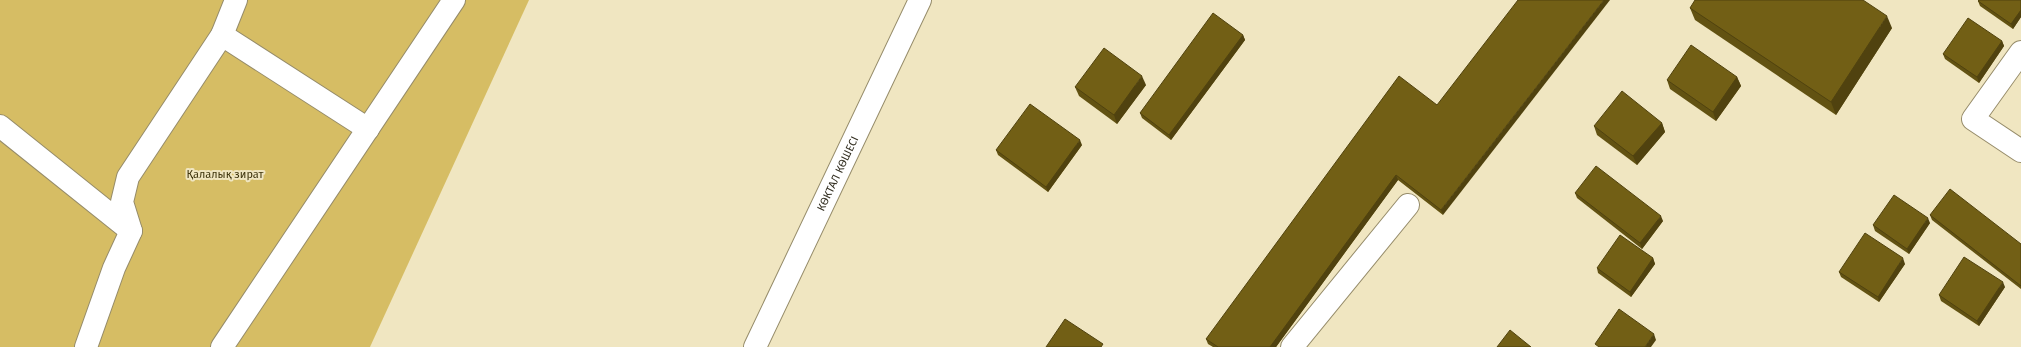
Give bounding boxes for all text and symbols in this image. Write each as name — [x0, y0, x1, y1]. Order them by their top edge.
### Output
street label: КӨКТАЛ КӨШЕСІ — [815, 134, 861, 213]
park label: Қалалық зират — [186, 168, 264, 181]

